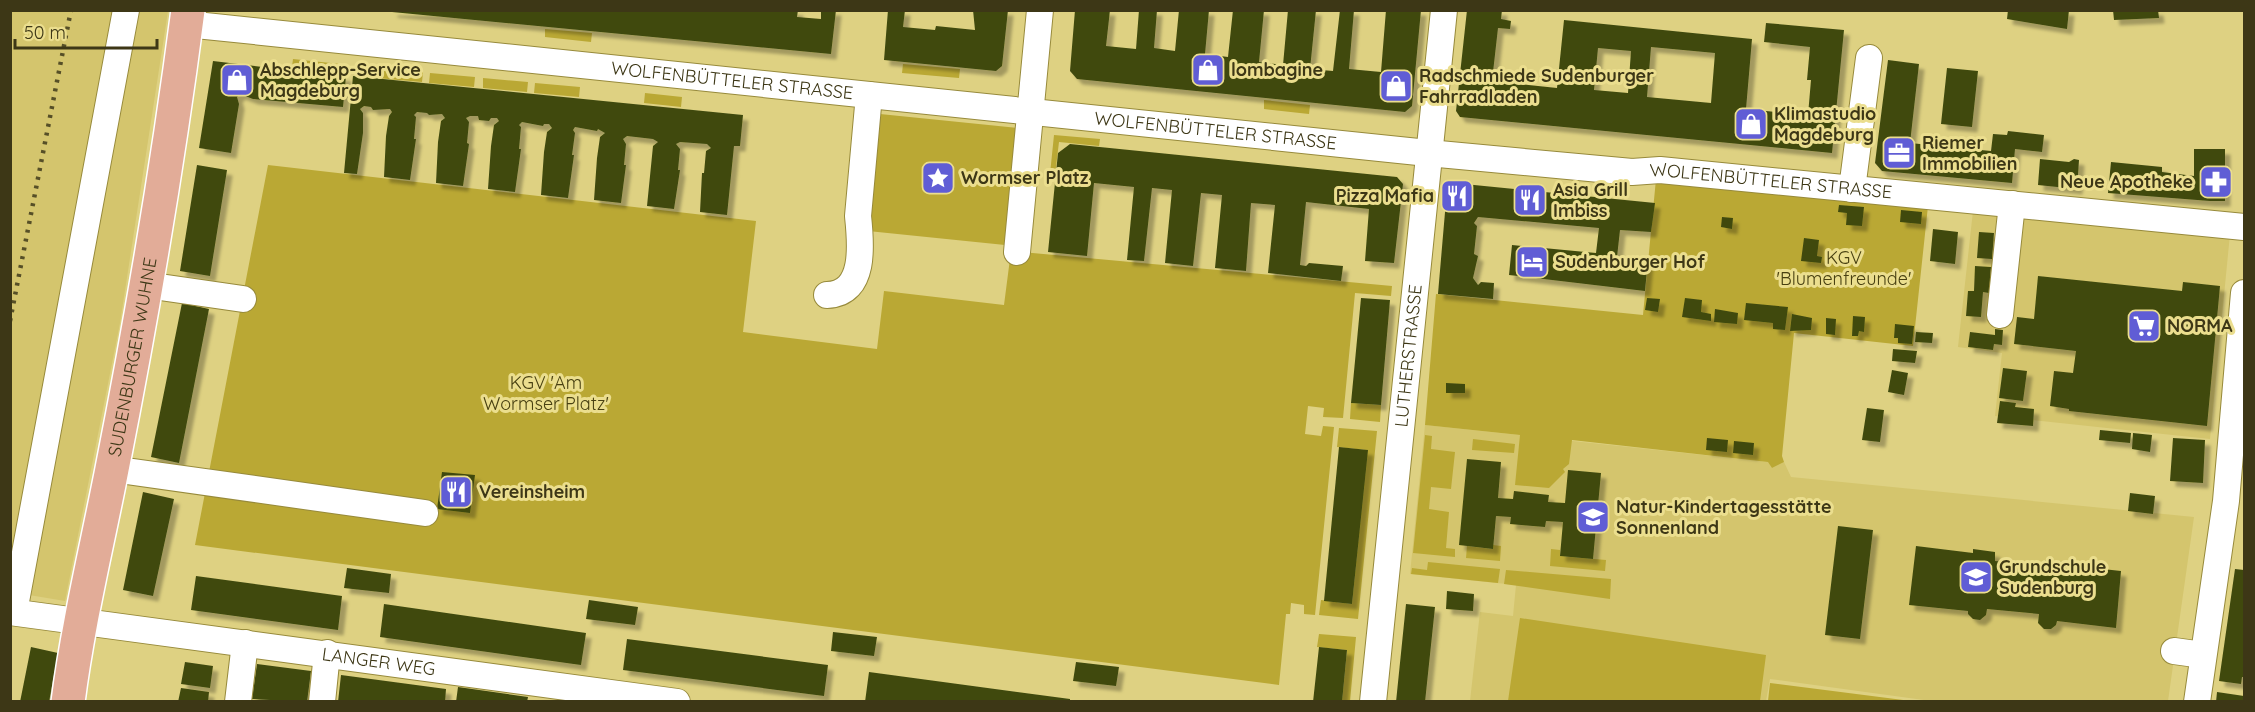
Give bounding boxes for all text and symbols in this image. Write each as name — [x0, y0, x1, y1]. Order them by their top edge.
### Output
scale bar — [15, 12, 158, 50]
text: 50 m — [24, 21, 66, 44]
shop icon: lombagine — [1190, 52, 1226, 88]
street label: WOLFENBÜTTELER STRASSE — [610, 56, 854, 104]
place label: Abschlepp-Service Magdeburg — [260, 58, 421, 102]
place label: lombagine — [1231, 58, 1323, 81]
shop icon: Abschlepp-Service Magdeburg — [219, 62, 255, 98]
place label: Radschmiede Sudenburger Fahrradladen — [1419, 64, 1654, 108]
shop icon: Radschmiede Sudenburger Fahrradladen — [1378, 68, 1414, 104]
place label: Klimastudio Magdeburg — [1774, 102, 1876, 146]
street label: WOLFENBÜTTELER STRASSE — [1093, 106, 1338, 154]
shop icon: Klimastudio Magdeburg — [1733, 106, 1769, 142]
place label: Riemer Immobilien — [1922, 131, 2017, 175]
office icon: Riemer Immobilien — [1881, 135, 1917, 171]
street label: WOLFENBÜTTELER STRASSE — [1649, 158, 1893, 204]
place icon: Wormser Platz — [920, 160, 956, 196]
pharmacy icon: Neue Apotheke — [2198, 164, 2234, 200]
place label: Wormser Platz — [961, 166, 1089, 189]
place label: Neue Apotheke — [2060, 170, 2193, 193]
restaurant icon: Pizza Mafia — [1439, 178, 1475, 214]
place label: Asia Grill Imbiss — [1553, 178, 1628, 222]
restaurant icon: Asia Grill Imbiss — [1512, 182, 1548, 218]
place label: Pizza Mafia — [1336, 184, 1434, 207]
hotel icon: Sudenburger Hof — [1514, 244, 1550, 280]
park label: KGV 'Blumenfreunde' — [1777, 246, 1911, 290]
place label: Sudenburger Hof — [1555, 250, 1705, 273]
street label: SUDENBURGER WUHNE — [103, 256, 162, 459]
street label: LUTHERSTRASSE — [1389, 283, 1427, 428]
supermarket icon: NORMA — [2126, 308, 2162, 344]
place label: NORMA — [2167, 314, 2233, 337]
park label: KGV 'Am Wormser Platz' — [483, 371, 609, 415]
restaurant icon: Vereinsheim — [438, 474, 474, 510]
place label: Vereinsheim — [479, 480, 585, 503]
place label: Natur-Kindertagesstätte Sonnenland — [1616, 495, 1832, 539]
school or university icon: Natur-Kindertagesstätte Sonnenland — [1575, 499, 1611, 535]
place label: Grundschule Sudenburg — [1999, 555, 2106, 599]
school or university icon: Grundschule Sudenburg — [1958, 559, 1994, 595]
street label: LANGER WEG — [321, 642, 437, 680]

